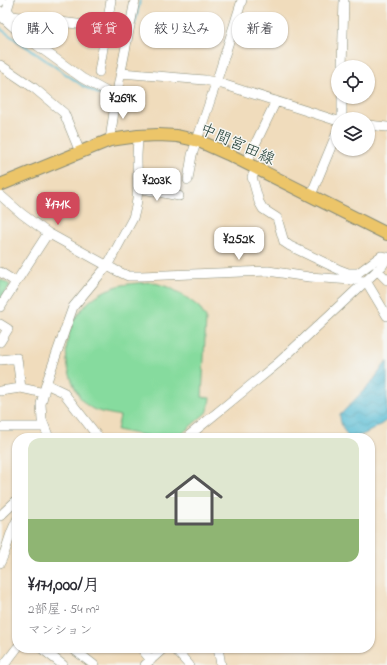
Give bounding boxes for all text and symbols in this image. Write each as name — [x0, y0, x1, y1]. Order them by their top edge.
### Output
chip: 購入 — [12, 12, 68, 48]
chip: 賃貸 — [76, 12, 132, 48]
chip: 絞り込み — [140, 12, 224, 48]
chip: 新着 — [232, 12, 288, 48]
map controls — [331, 60, 375, 156]
button: locate — [331, 60, 375, 104]
pin: ¥269K — [95, 86, 151, 120]
text: ¥269K — [109, 89, 137, 108]
button: layers — [331, 112, 375, 156]
street label: 中間宮田線 — [196, 118, 279, 172]
pin: ¥203K — [129, 168, 185, 202]
text: ¥203K — [143, 171, 171, 190]
pin: ¥171K — [30, 192, 86, 226]
text: ¥171K — [46, 195, 71, 214]
pin: ¥252K — [211, 227, 267, 261]
text: ¥252K — [223, 230, 255, 249]
icon: home — [158, 464, 230, 536]
text: ¥171,000/月 — [28, 573, 100, 598]
text: 2部屋 · 54 m² — [28, 600, 100, 619]
text: マンション — [28, 621, 92, 640]

